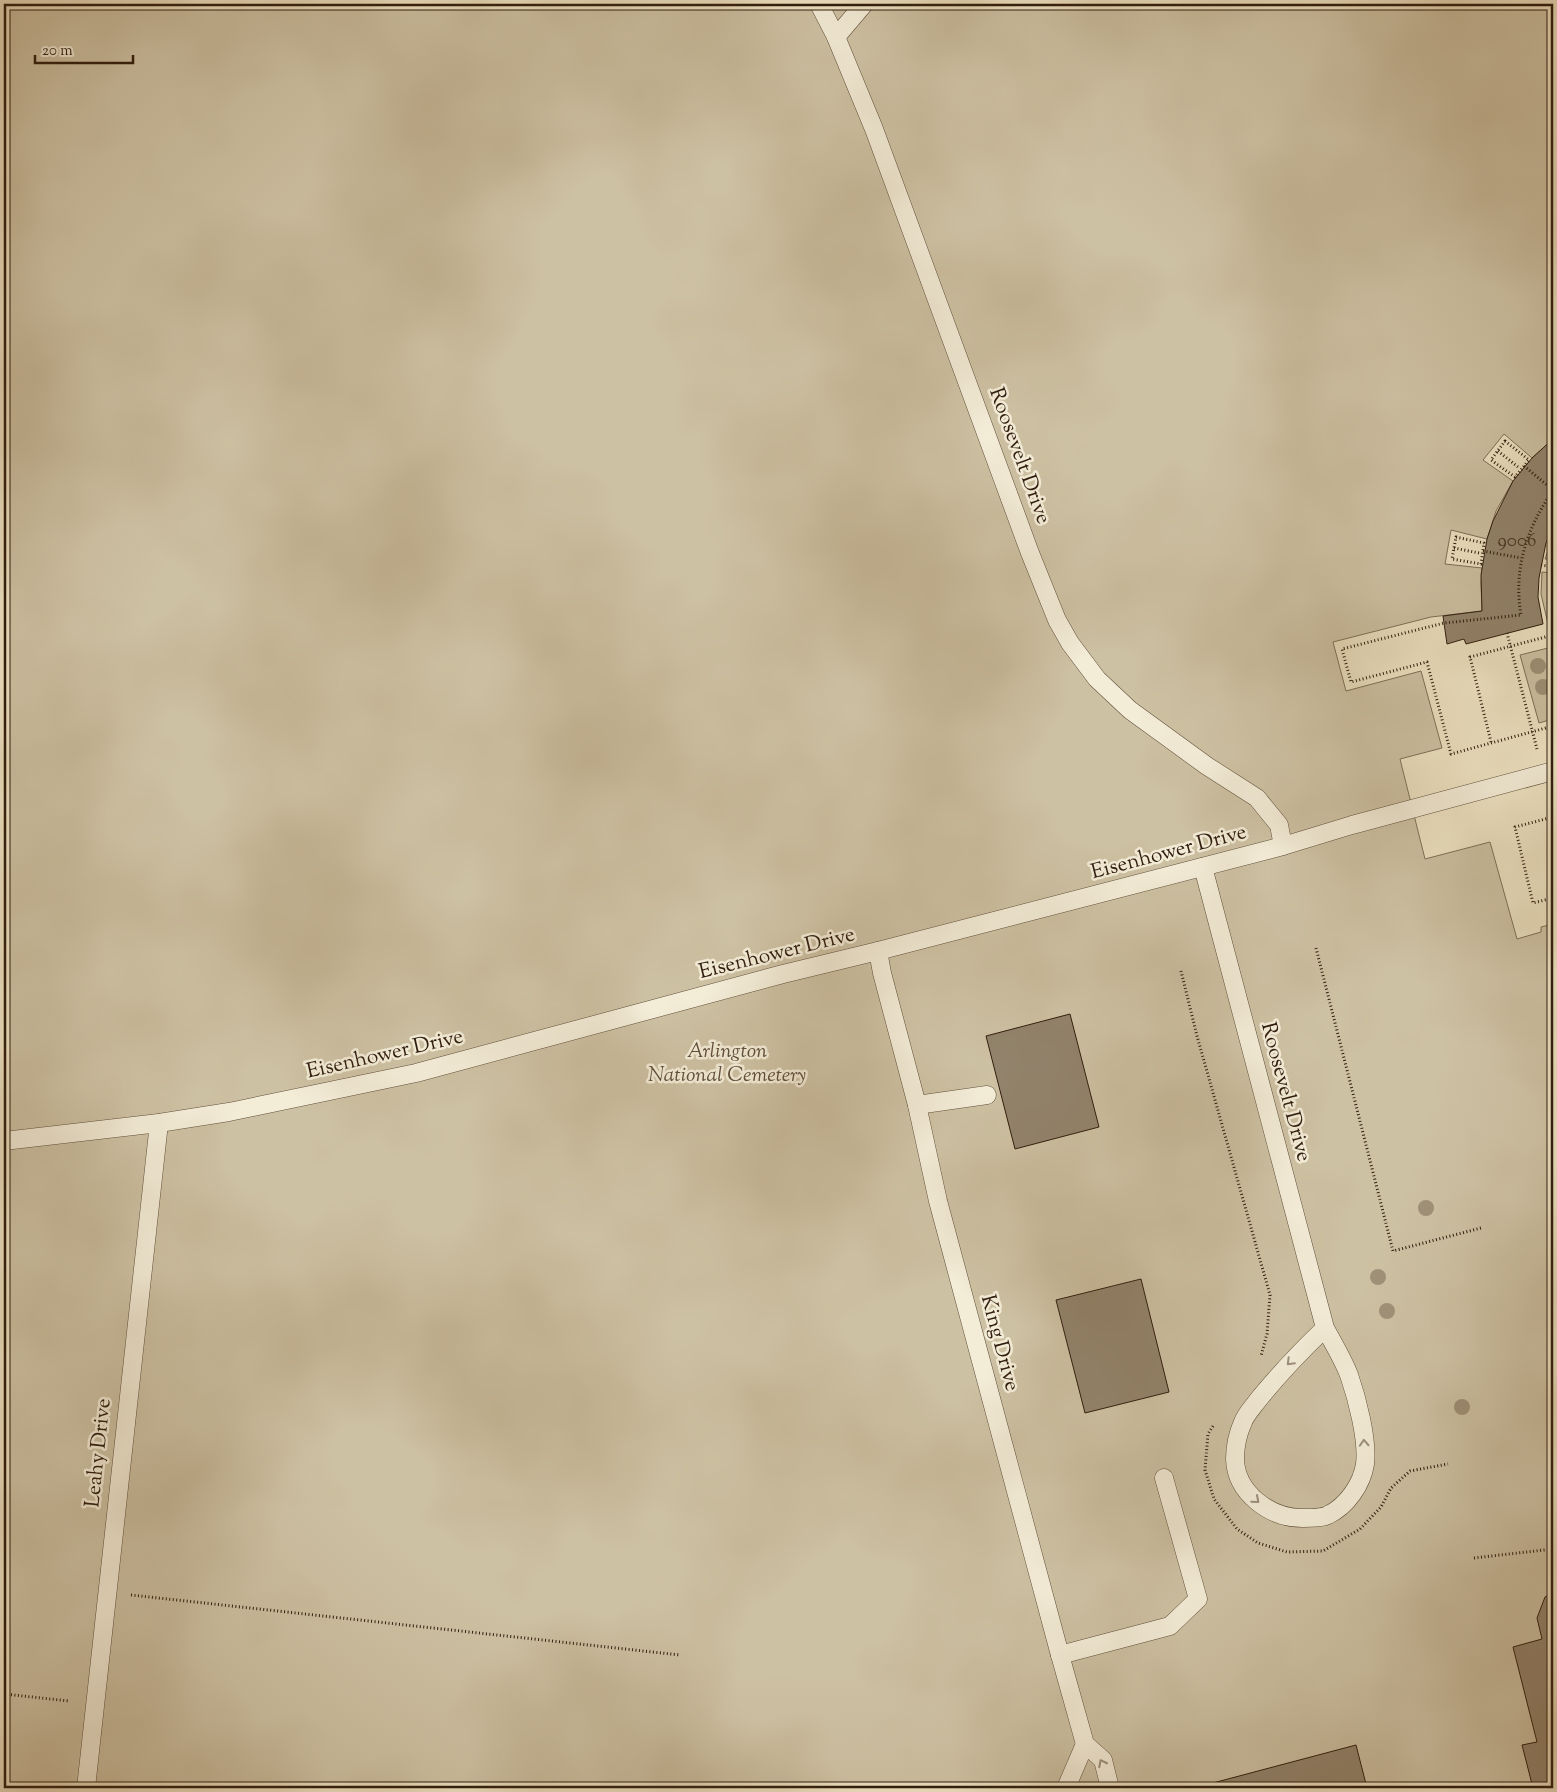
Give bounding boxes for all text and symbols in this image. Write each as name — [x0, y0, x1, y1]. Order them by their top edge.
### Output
scale bar — [35, 32, 132, 64]
text: 20 m — [42, 41, 73, 62]
street label: Roosevelt Drive — [980, 384, 1058, 528]
house number: 9006 — [1498, 528, 1536, 555]
street label: Eisenhower Drive — [1088, 818, 1250, 888]
street label: Eisenhower Drive — [696, 920, 858, 988]
street label: Roosevelt Drive — [1252, 1019, 1318, 1165]
street label: Eisenhower Drive — [304, 1022, 466, 1088]
park label: Arlington National Cemetery — [648, 1037, 806, 1091]
street label: King Drive — [972, 1291, 1026, 1395]
one-way arrow — [1287, 1357, 1296, 1366]
street label: Leahy Drive — [78, 1397, 120, 1509]
one-way arrow — [1359, 1439, 1370, 1447]
one-way arrow — [1251, 1495, 1260, 1504]
one-way arrow — [1098, 1760, 1108, 1769]

